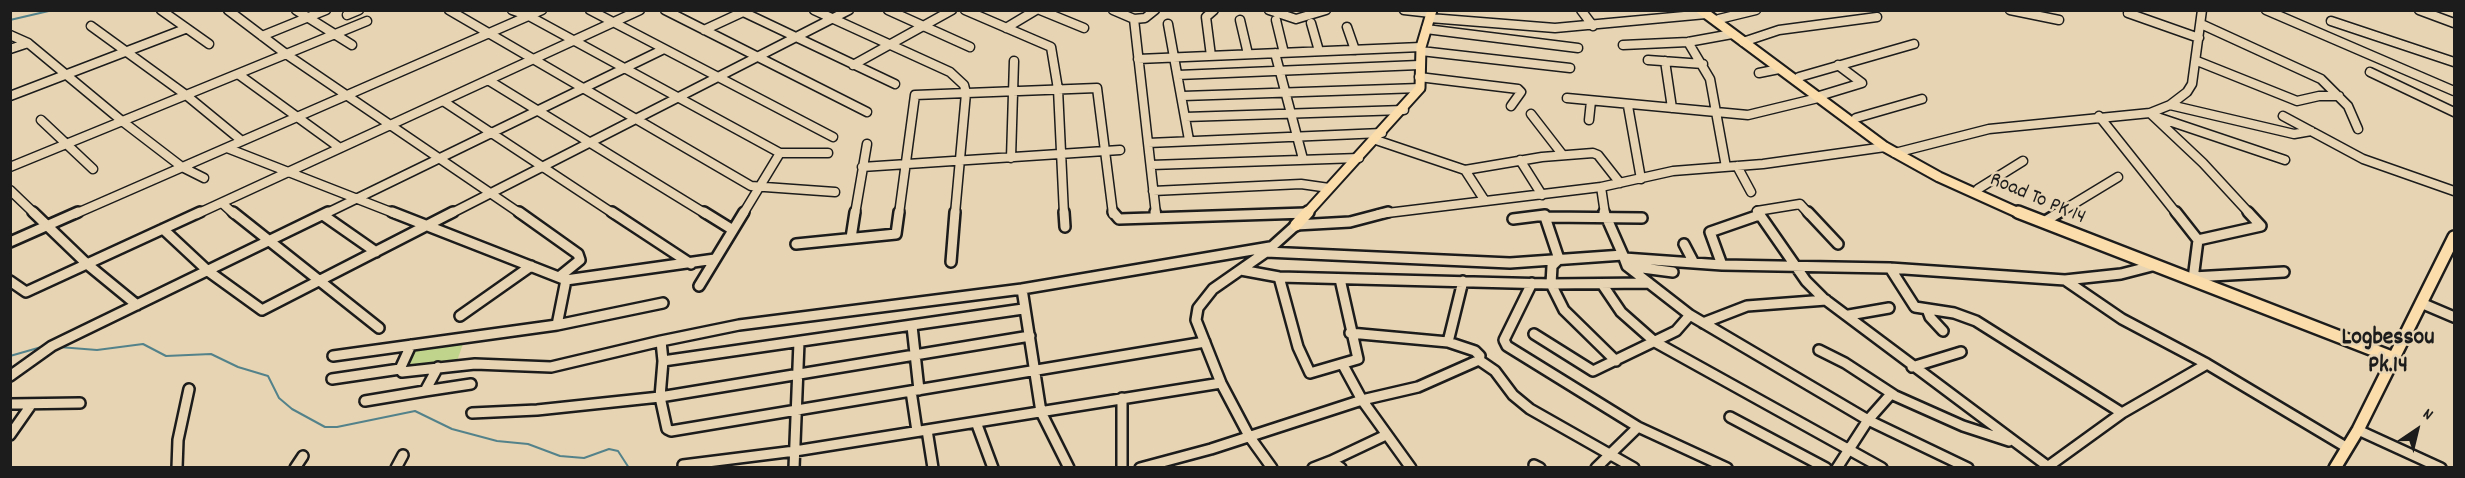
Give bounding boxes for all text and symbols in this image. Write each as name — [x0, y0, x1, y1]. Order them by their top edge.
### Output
street label: Road To PK 14 — [1985, 168, 2089, 232]
district label: Logbessou Pk.14 — [2341, 326, 2435, 382]
north arrow — [2387, 400, 2447, 460]
text: N — [2418, 403, 2437, 427]

